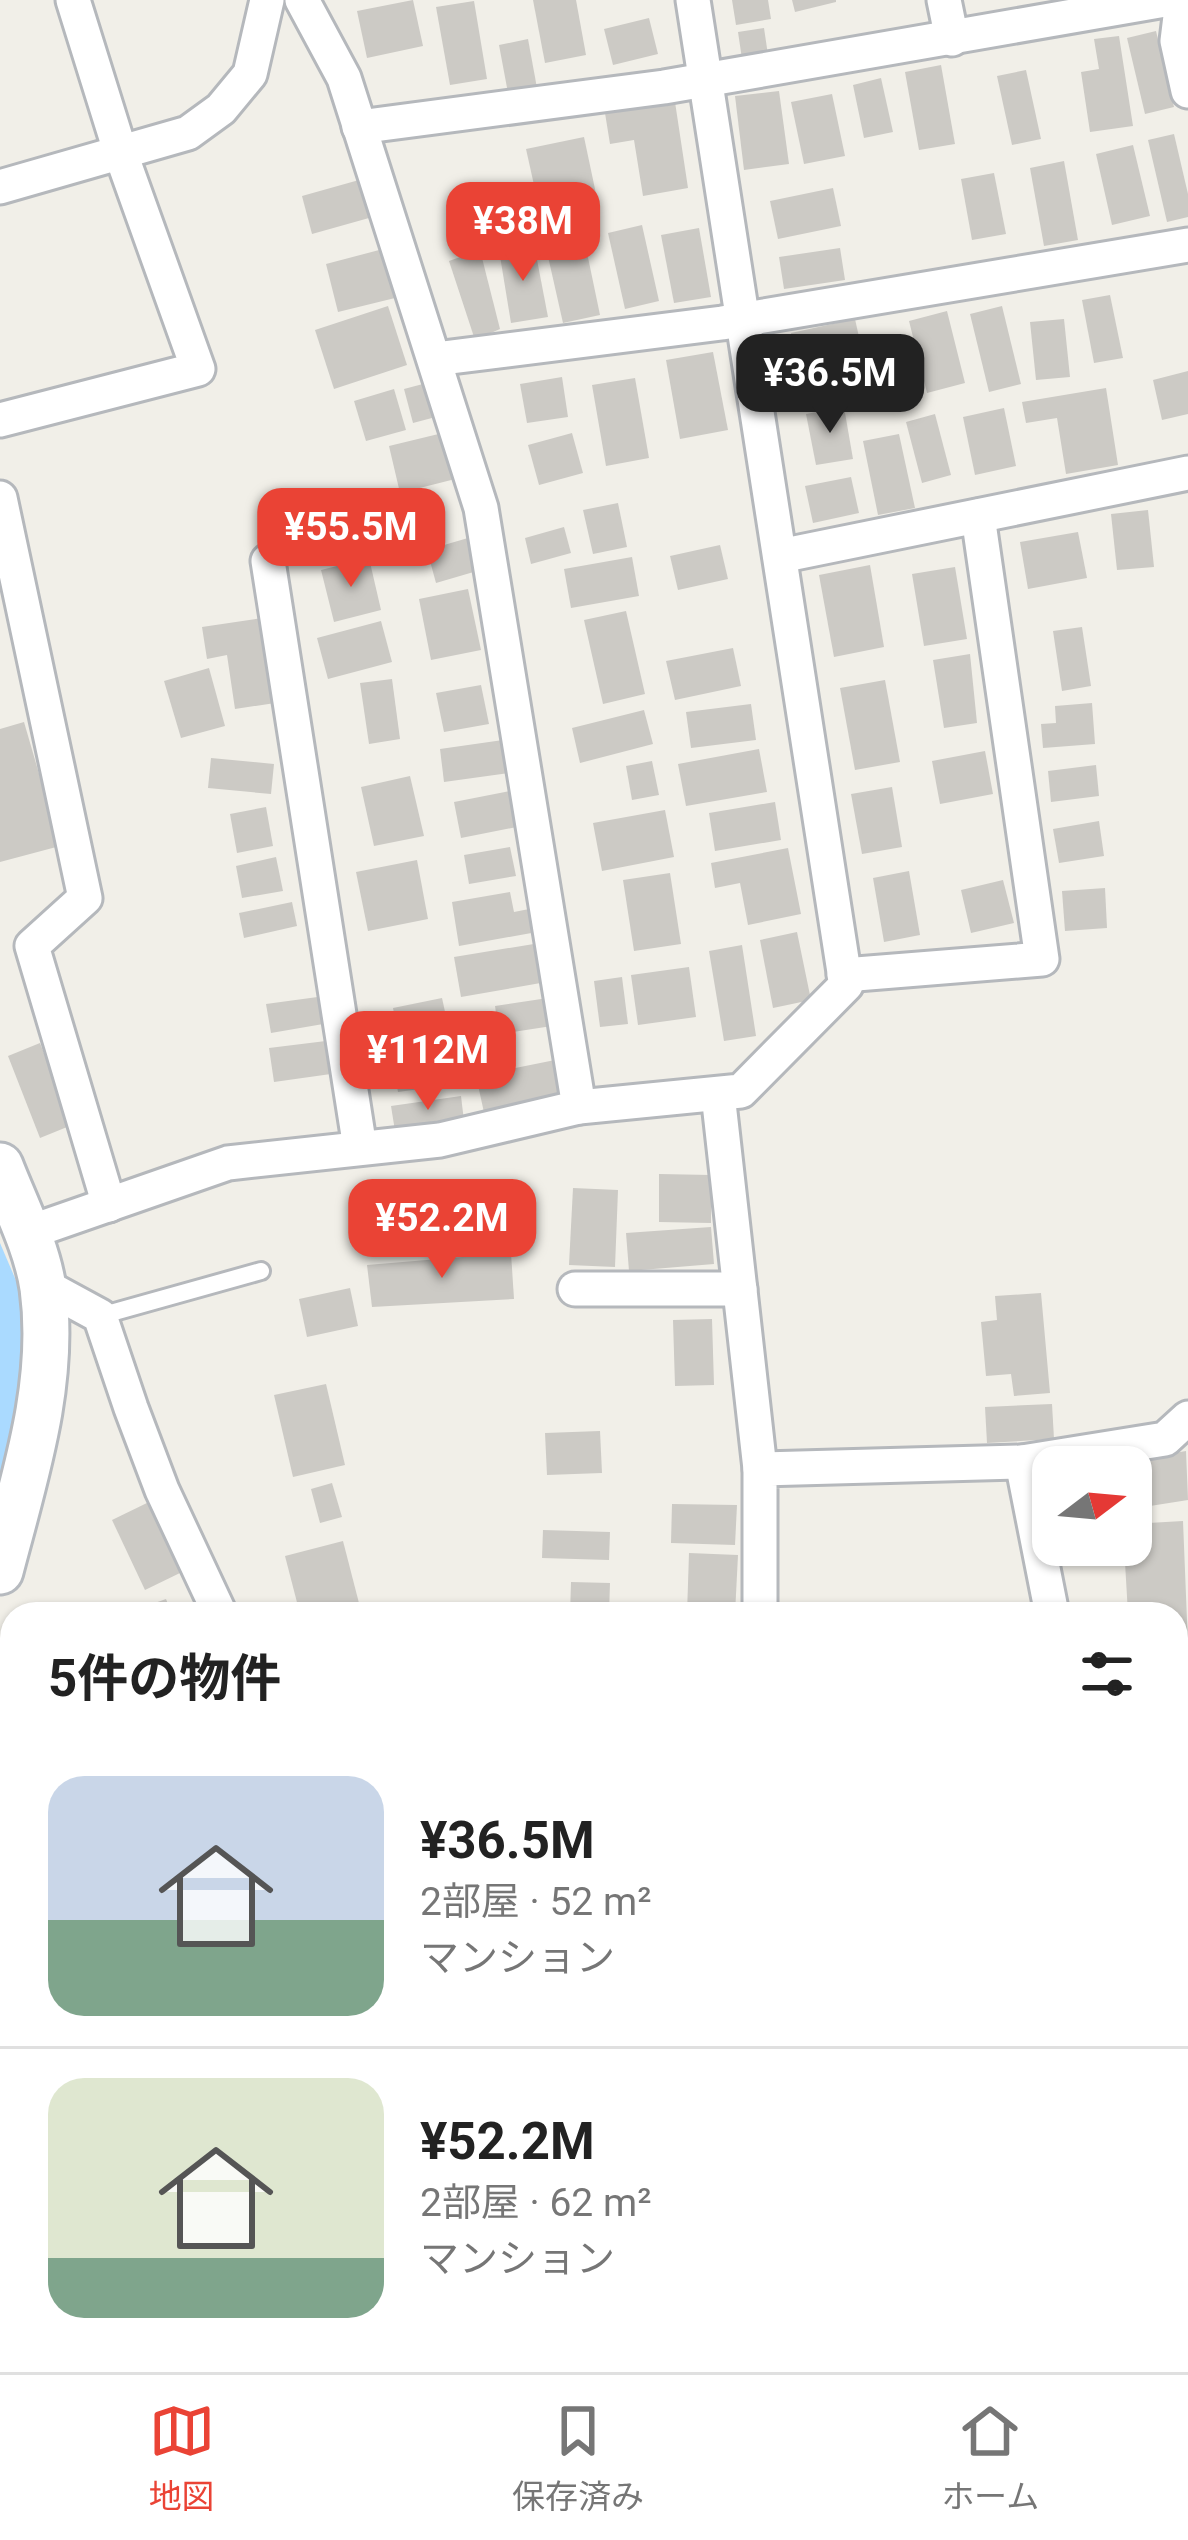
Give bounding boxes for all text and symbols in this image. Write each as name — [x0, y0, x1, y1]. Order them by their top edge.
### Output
pin: ¥38M — [452, 182, 594, 284]
text: ¥38M — [473, 198, 573, 244]
pin: ¥36.5M — [732, 334, 928, 436]
text: ¥36.5M — [763, 350, 897, 396]
pin: ¥55.5M — [253, 488, 449, 590]
text: ¥55.5M — [284, 504, 418, 550]
pin: ¥112M — [344, 1011, 512, 1113]
text: ¥112M — [367, 1027, 489, 1073]
pin: ¥52.2M — [344, 1179, 540, 1281]
text: ¥52.2M — [375, 1195, 509, 1241]
north arrow — [1032, 1446, 1152, 1566]
map controls — [1032, 1446, 1152, 1566]
icon: filters — [1074, 1641, 1140, 1707]
text: 5件の物件 — [48, 1649, 281, 1708]
text: ¥36.5M — [420, 1811, 595, 1870]
icon: home — [144, 1824, 288, 1968]
text: 2部屋 · 52 m² — [420, 1879, 651, 1925]
text: マンション — [420, 1935, 615, 1981]
text: ¥52.2M — [420, 2112, 595, 2171]
icon: home — [144, 2126, 288, 2270]
text: 2部屋 · 62 m² — [420, 2180, 651, 2226]
text: マンション — [420, 2236, 615, 2282]
tab: 地図 — [149, 2398, 215, 2518]
tab: 保存済み — [512, 2398, 644, 2518]
tab: ホーム — [941, 2398, 1039, 2518]

